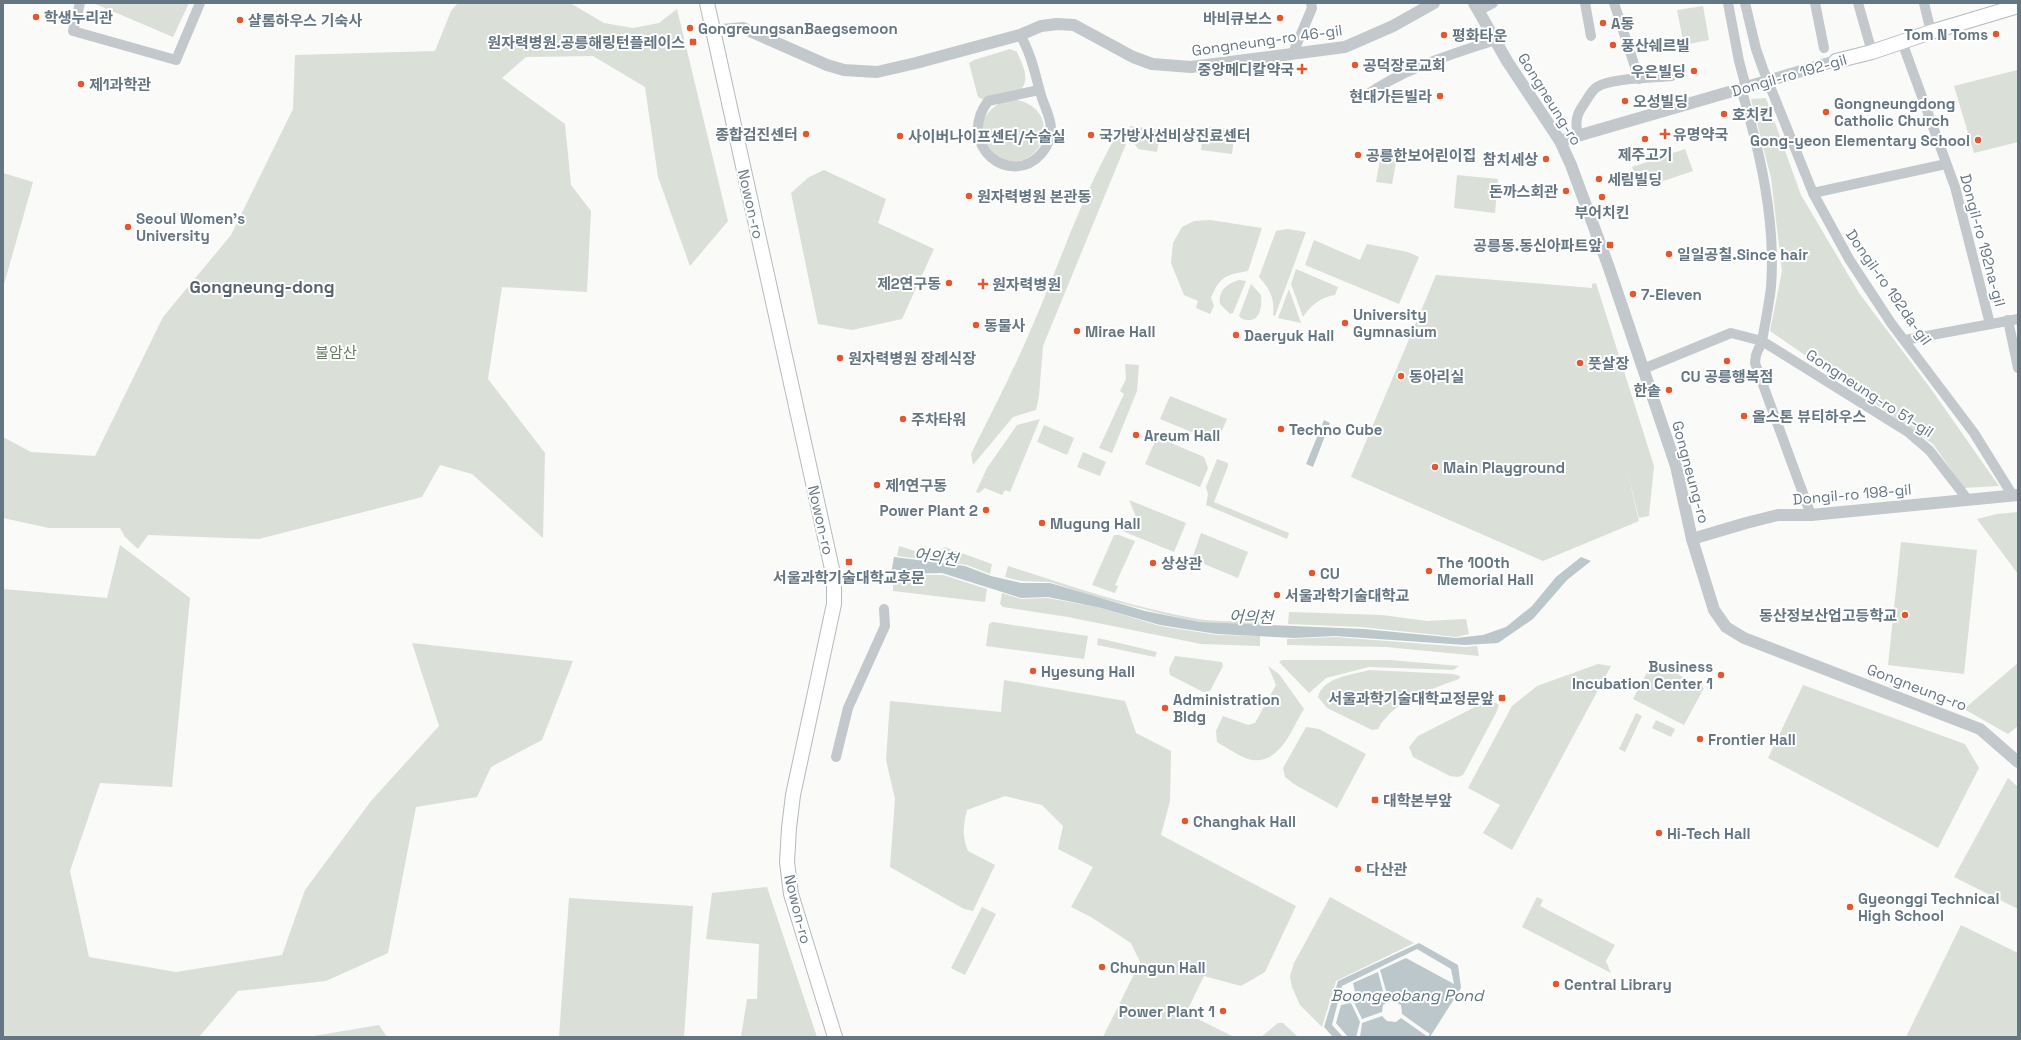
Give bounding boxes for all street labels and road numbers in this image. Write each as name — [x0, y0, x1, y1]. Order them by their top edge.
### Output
street label: Gongneung-ro 46-gil — [1191, 20, 1343, 60]
street label: Gongneung-ro — [1514, 49, 1586, 149]
street label: Dongil-ro 192-gil — [1729, 49, 1849, 101]
street label: Nowon-ro — [734, 167, 768, 241]
street label: Dongil-ro 192na-gil — [1956, 172, 2010, 308]
street label: Dongil-ro 192da-gil — [1842, 225, 1936, 349]
street label: Gongneung-ro 51-gil — [1803, 345, 1937, 441]
street label: Gongneung-ro — [1668, 419, 1714, 525]
street label: Dongil-ro 198-gil — [1792, 479, 1912, 509]
street label: Nowon-ro — [804, 483, 838, 557]
street label: Gongneung-ro — [1864, 659, 1970, 715]
street label: Nowon-ro — [780, 872, 816, 946]

